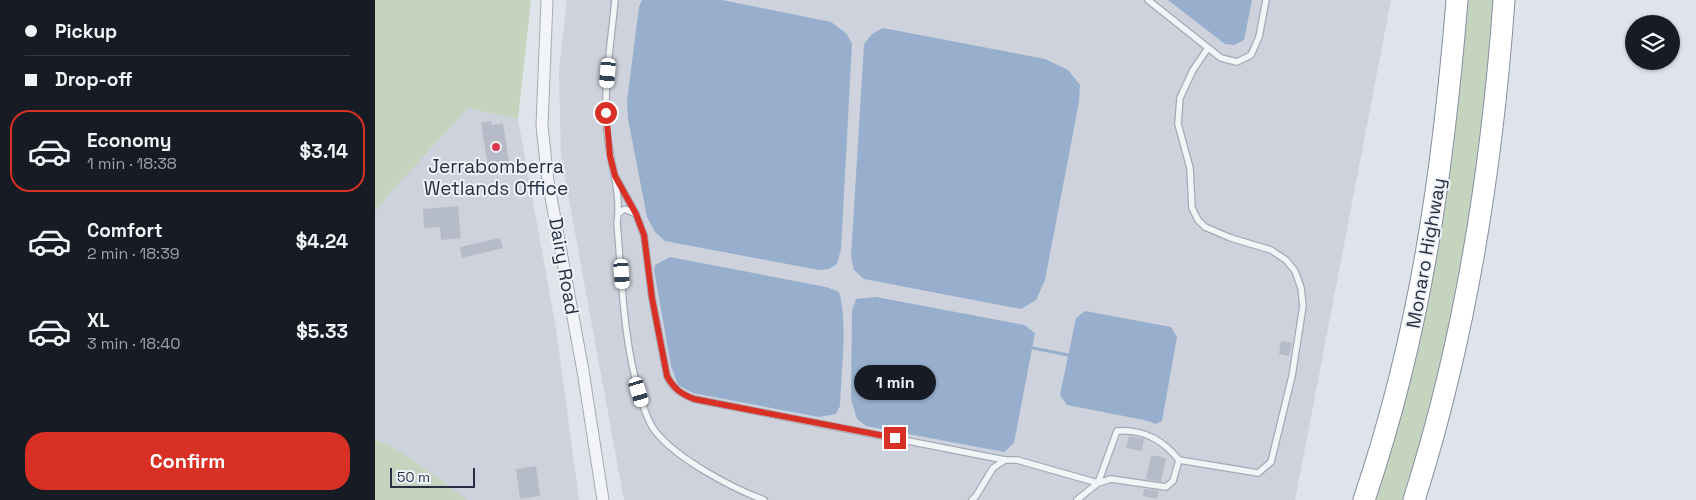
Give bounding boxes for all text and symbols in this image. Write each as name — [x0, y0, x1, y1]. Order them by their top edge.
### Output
map controls — [1625, 15, 1680, 70]
button: layers — [1625, 15, 1680, 70]
text: Pickup — [55, 19, 117, 44]
car — [599, 57, 616, 89]
text: Drop-off — [55, 67, 133, 92]
route start — [595, 102, 617, 124]
text: Economy — [87, 128, 171, 153]
icon: car — [27, 129, 72, 174]
text: $3.14 — [300, 139, 348, 164]
marker: Jerrabomberra Wetlands Office — [490, 141, 502, 153]
text: 1 min · 18:38 — [87, 153, 177, 174]
place label: Jerrabomberra Wetlands Office — [424, 154, 568, 201]
street label: Monaro Highway — [1400, 176, 1452, 330]
street label: Dairy Road — [543, 215, 585, 317]
text: Comfort — [87, 218, 163, 243]
icon: car — [27, 219, 72, 264]
text: $4.24 — [296, 229, 348, 254]
text: 2 min · 18:39 — [87, 243, 180, 264]
car — [613, 259, 630, 289]
text: XL — [87, 308, 110, 333]
icon: car — [27, 309, 72, 354]
text: $5.33 — [296, 319, 348, 344]
text: 3 min · 18:40 — [87, 333, 180, 354]
callout: 1 min — [854, 366, 936, 400]
text: 1 min — [875, 372, 915, 393]
car — [627, 375, 650, 409]
route end — [884, 427, 906, 449]
button: Confirm — [25, 432, 350, 490]
scale bar — [390, 465, 475, 488]
text: 50 m — [397, 468, 430, 486]

